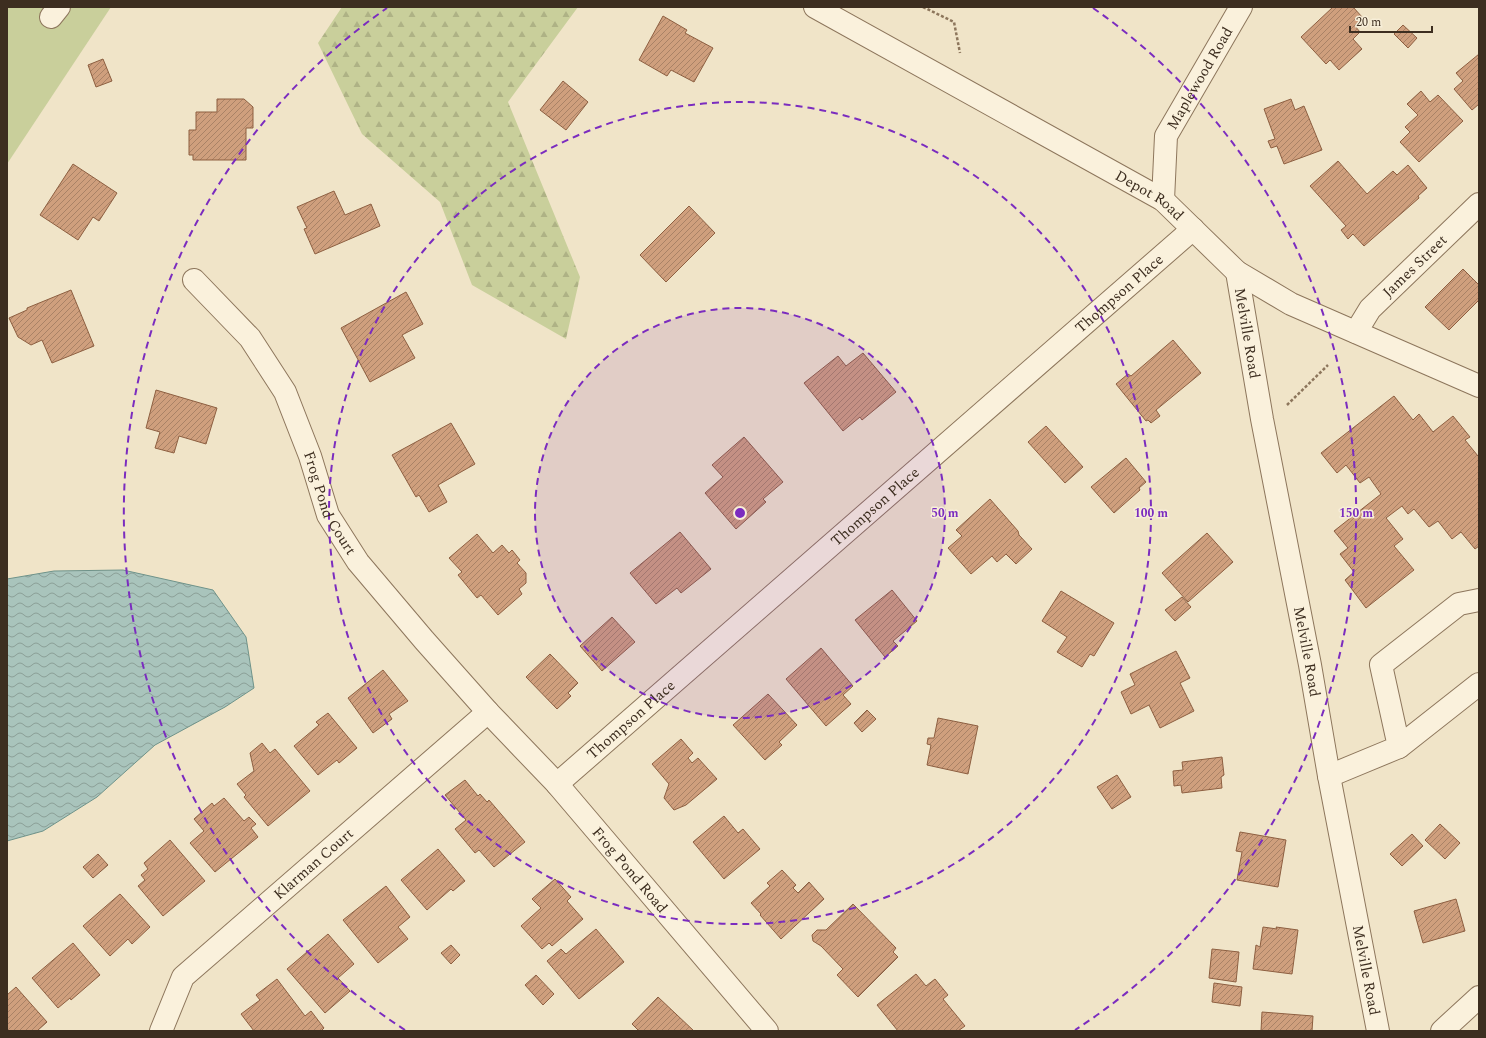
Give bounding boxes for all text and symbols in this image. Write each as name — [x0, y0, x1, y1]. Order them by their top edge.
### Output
scale bar — [1350, 8, 1432, 34]
text: 20 m — [1356, 13, 1381, 32]
street label: Maplewood Road — [1161, 22, 1239, 134]
street label: Depot Road — [1111, 164, 1189, 226]
street label: James Street — [1377, 229, 1452, 303]
street label: Thompson Place — [1070, 248, 1169, 339]
street label: Melville Road — [1228, 286, 1266, 380]
street label: Frog Pond Court — [298, 448, 362, 560]
street label: Thompson Place — [825, 461, 924, 552]
text: 50 m — [931, 504, 959, 523]
text: 100 m — [1134, 504, 1168, 523]
text: 150 m — [1339, 504, 1373, 523]
centre of rings — [733, 506, 747, 520]
street label: Melville Road — [1287, 604, 1327, 699]
street label: Thompson Place — [581, 674, 680, 765]
street label: Klarman Court — [268, 822, 358, 905]
street label: Frog Pond Road — [587, 822, 673, 918]
street label: Melville Road — [1346, 923, 1386, 1017]

